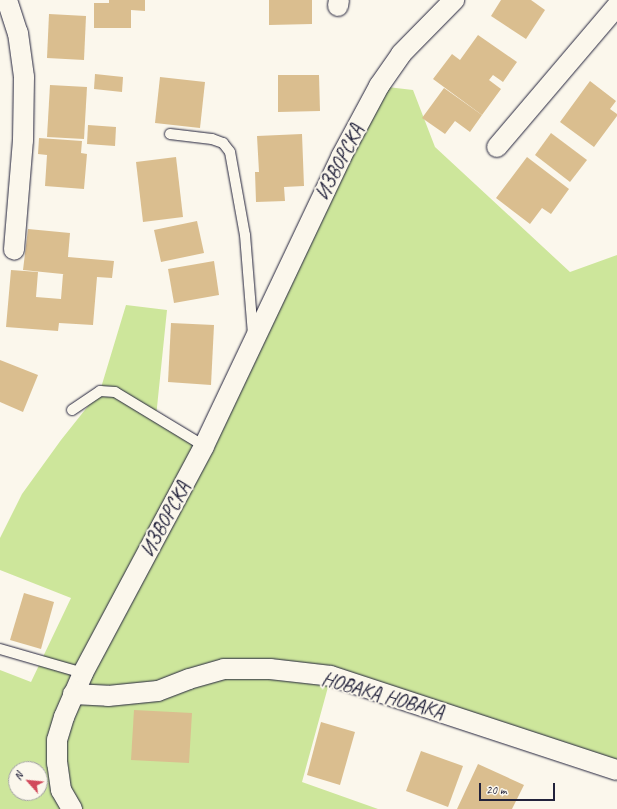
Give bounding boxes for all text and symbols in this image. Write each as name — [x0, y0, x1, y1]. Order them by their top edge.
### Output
street label: ИЗВОРСКА — [310, 120, 368, 204]
street label: ИЗВОРСКА — [135, 477, 195, 561]
street label: НОВАКА НОВАКА — [319, 666, 447, 724]
north arrow — [8, 761, 48, 801]
text: N — [10, 770, 26, 782]
scale bar — [481, 775, 557, 801]
text: 20 m — [486, 782, 506, 798]

